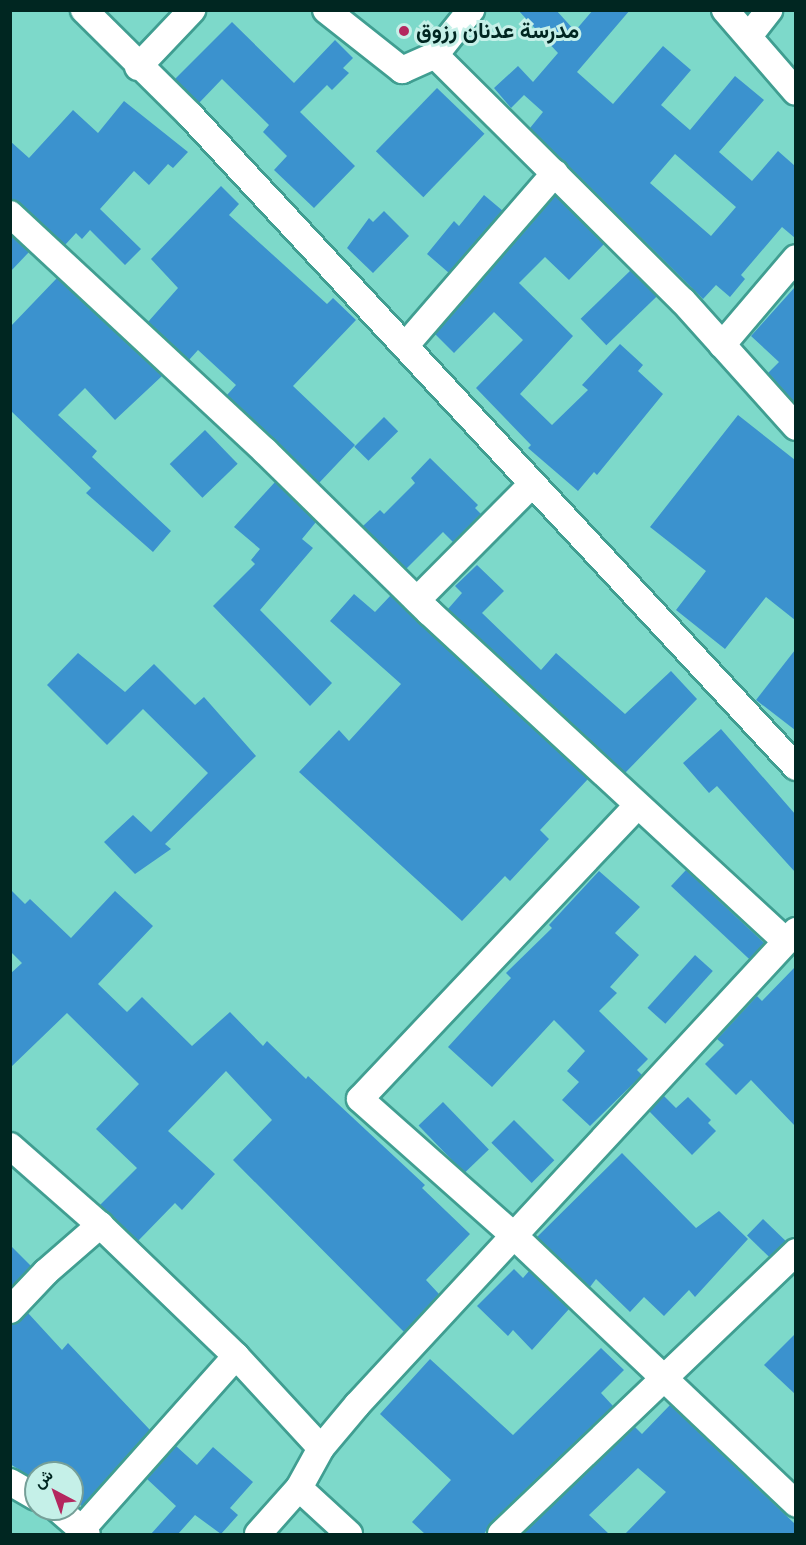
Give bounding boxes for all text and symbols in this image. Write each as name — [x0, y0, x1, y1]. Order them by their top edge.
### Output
place label: مدرسة عدنان رزوق — [416, 18, 579, 44]
marker: مدرسة عدنان رزوق — [397, 24, 411, 38]
north arrow — [24, 1461, 84, 1521]
text: ش — [29, 1464, 57, 1493]

